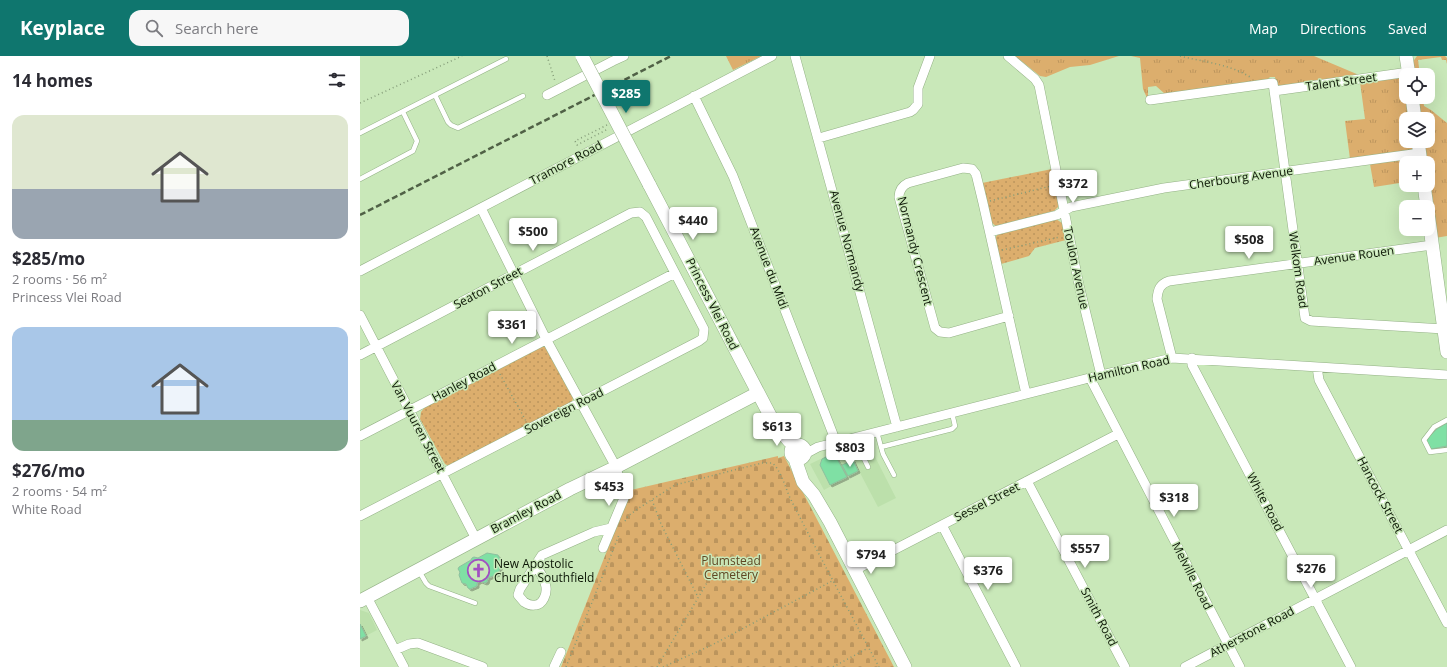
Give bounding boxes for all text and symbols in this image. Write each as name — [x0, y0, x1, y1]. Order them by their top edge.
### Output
search box — [129, 10, 409, 46]
text: Keyplace — [20, 15, 105, 41]
icon: search — [143, 17, 165, 39]
text: Search here — [175, 18, 259, 38]
text: Map — [1249, 19, 1278, 38]
text: Directions — [1300, 19, 1366, 38]
text: Saved — [1388, 19, 1427, 38]
street label: Talent Street — [1304, 68, 1377, 95]
map controls — [1399, 68, 1435, 236]
button: locate — [1399, 68, 1435, 104]
text: 14 homes — [12, 69, 93, 92]
icon: filters — [326, 69, 348, 91]
pin: $285 — [602, 80, 650, 114]
text: $285 — [611, 84, 641, 102]
button: layers — [1399, 112, 1435, 148]
street label: Tramore Road — [526, 136, 605, 189]
icon: home — [144, 141, 216, 213]
button: + — [1399, 156, 1435, 192]
street label: Cherbourg Avenue — [1188, 162, 1294, 193]
pin: $372 — [1049, 170, 1097, 204]
text: $372 — [1058, 174, 1088, 192]
street label: Avenue Normandy — [826, 188, 869, 295]
street label: Normandy Crescent — [894, 195, 937, 307]
button: − — [1399, 200, 1435, 236]
pin: $440 — [669, 207, 717, 241]
text: $440 — [678, 211, 708, 229]
pin: $500 — [509, 218, 557, 252]
text: $500 — [518, 222, 548, 240]
street label: Avenue du Midi — [746, 224, 793, 311]
street label: Toulon Avenue — [1059, 225, 1094, 311]
pin: $508 — [1225, 226, 1273, 260]
text: $508 — [1234, 230, 1264, 248]
street label: Welkom Road — [1285, 231, 1312, 309]
street label: Avenue Rouen — [1313, 241, 1395, 270]
text: $285/mo — [12, 247, 85, 270]
street label: Princess Vlei Road — [682, 255, 743, 353]
street label: Seaton Street — [450, 262, 525, 313]
text: 2 rooms · 56 m² — [12, 270, 107, 288]
text: Princess Vlei Road — [12, 288, 122, 306]
pin: $361 — [488, 311, 536, 345]
text: $361 — [497, 315, 527, 333]
street label: Hamilton Road — [1086, 351, 1171, 386]
icon: home — [144, 353, 216, 425]
street label: Hanley Road — [429, 358, 499, 406]
street label: Van Vuuren Street — [387, 378, 450, 476]
street label: Sovereign Road — [521, 383, 606, 438]
pin: $613 — [753, 413, 801, 447]
text: $613 — [762, 417, 792, 435]
pin: $803 — [826, 434, 874, 468]
text: $803 — [835, 438, 865, 456]
street label: Hancock Street — [1353, 453, 1408, 536]
text: $276/mo — [12, 459, 85, 482]
street label: White Road — [1243, 469, 1288, 534]
pin: $453 — [585, 473, 633, 507]
text: $453 — [594, 477, 624, 495]
street label: Sessel Street — [951, 478, 1022, 525]
text: 2 rooms · 54 m² — [12, 482, 107, 500]
pin: $318 — [1150, 484, 1198, 518]
street label: Bramley Road — [487, 486, 564, 537]
text: $318 — [1159, 488, 1189, 506]
text: White Road — [12, 500, 82, 518]
pin: $557 — [1061, 535, 1109, 569]
text: $557 — [1070, 539, 1100, 557]
street label: Melville Road — [1168, 539, 1217, 613]
pin: $794 — [847, 541, 895, 575]
text: $794 — [856, 545, 886, 563]
park label: Plumstead Cemetery — [701, 552, 761, 583]
place label: New Apostolic Church Southfield — [494, 555, 594, 586]
pin: $276 — [1287, 555, 1335, 589]
pin: $376 — [964, 557, 1012, 591]
church icon: New Apostolic Church Southfield — [466, 558, 492, 584]
text: $276 — [1296, 559, 1326, 577]
text: $376 — [973, 561, 1003, 579]
street label: Smith Road — [1077, 584, 1122, 649]
street label: Atherstone Road — [1206, 602, 1297, 661]

